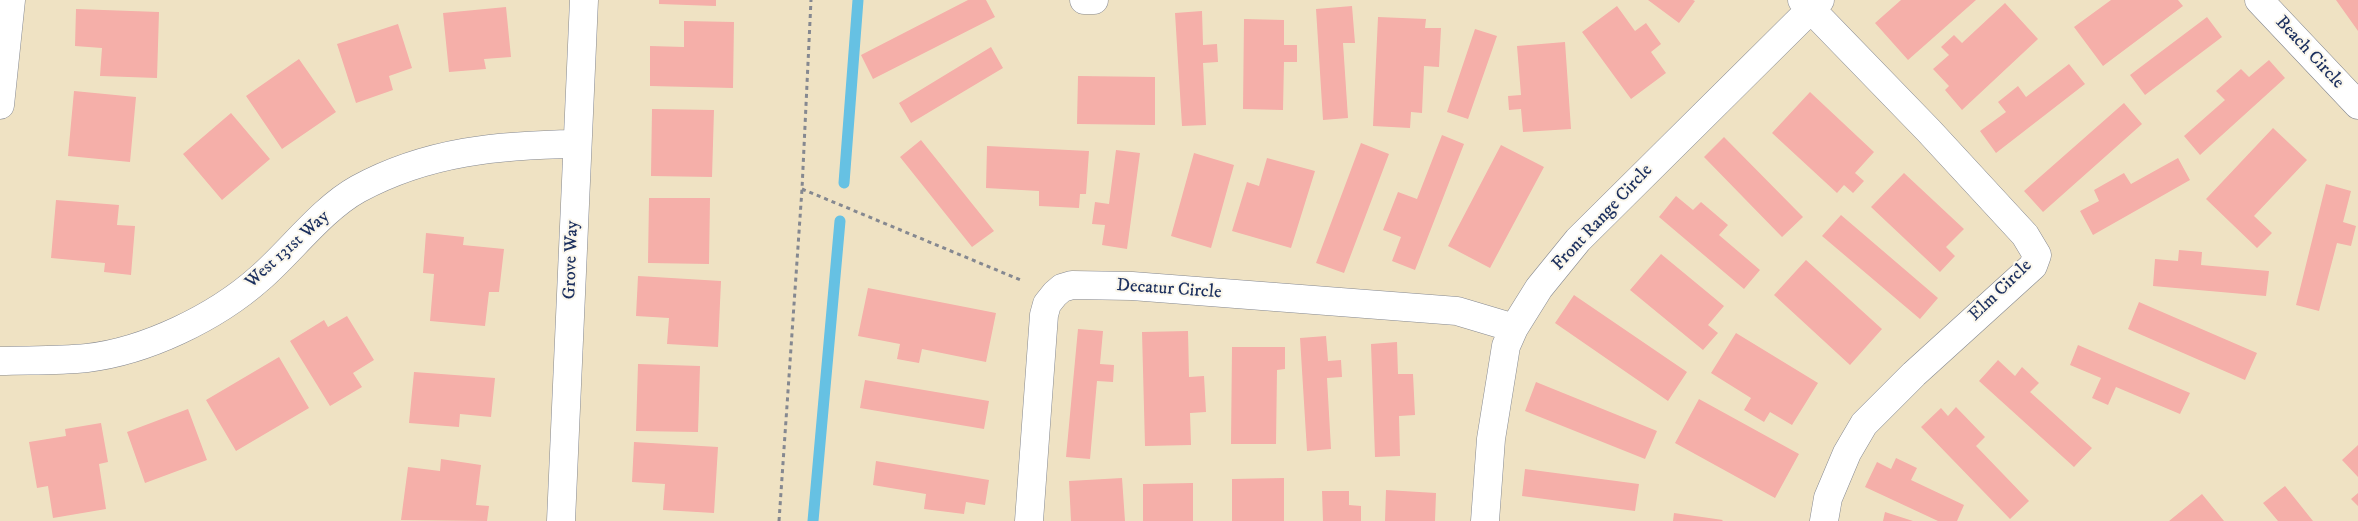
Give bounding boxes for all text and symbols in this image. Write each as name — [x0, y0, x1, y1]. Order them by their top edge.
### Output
street label: Beach Circle — [2270, 12, 2348, 94]
street label: Front Range Circle — [1548, 160, 1658, 276]
street label: West 131st Way — [241, 207, 335, 293]
street label: Grove Way — [560, 220, 584, 300]
street label: Elm Circle — [1965, 256, 2037, 326]
street label: Decatur Circle — [1116, 276, 1222, 304]

